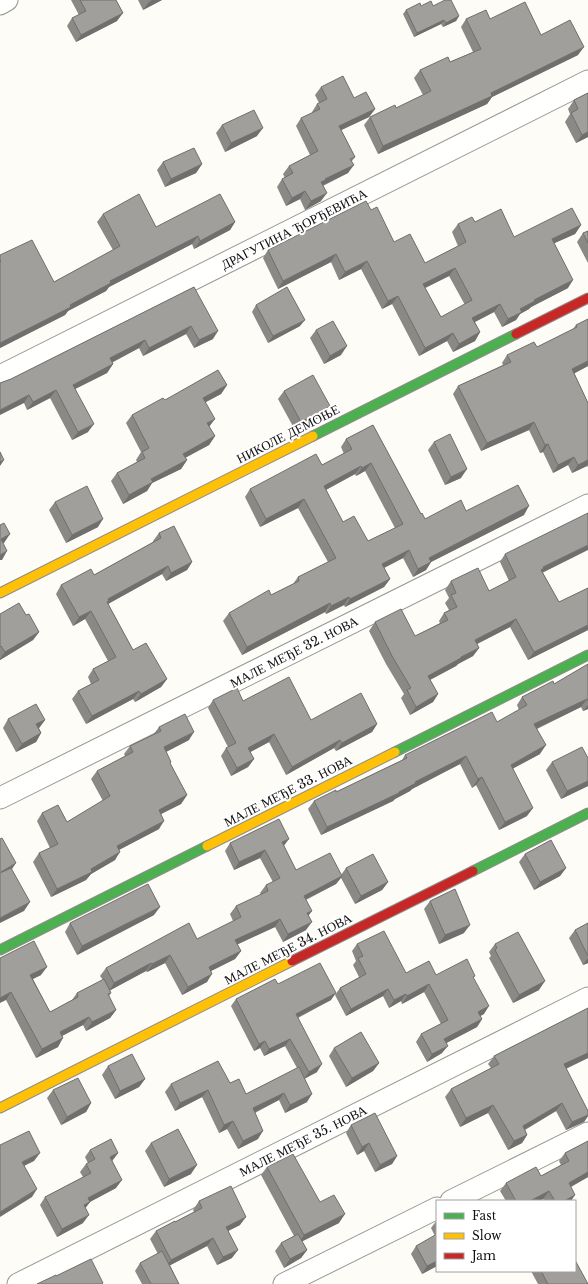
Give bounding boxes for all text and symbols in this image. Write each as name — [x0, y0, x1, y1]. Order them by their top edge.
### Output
street label: ДРАГУТИНА ЂОРЂЕВИЋА — [218, 184, 370, 273]
street label: НИКОЛЕ ДЕМОЊЕ — [234, 401, 342, 467]
street label: МАЛЕ МЕЂЕ 32. НОВА — [227, 612, 361, 692]
street label: МАЛЕ МЕЂЕ 33. НОВА — [221, 751, 355, 831]
street label: МАЛЕ МЕЂЕ 34. НОВА — [221, 909, 355, 989]
street label: МАЛЕ МЕЂЕ 35. НОВА — [236, 1101, 370, 1181]
legend — [436, 1200, 576, 1272]
text: Fast — [472, 1208, 497, 1223]
text: Slow — [472, 1228, 502, 1243]
text: Jam — [470, 1248, 496, 1263]

